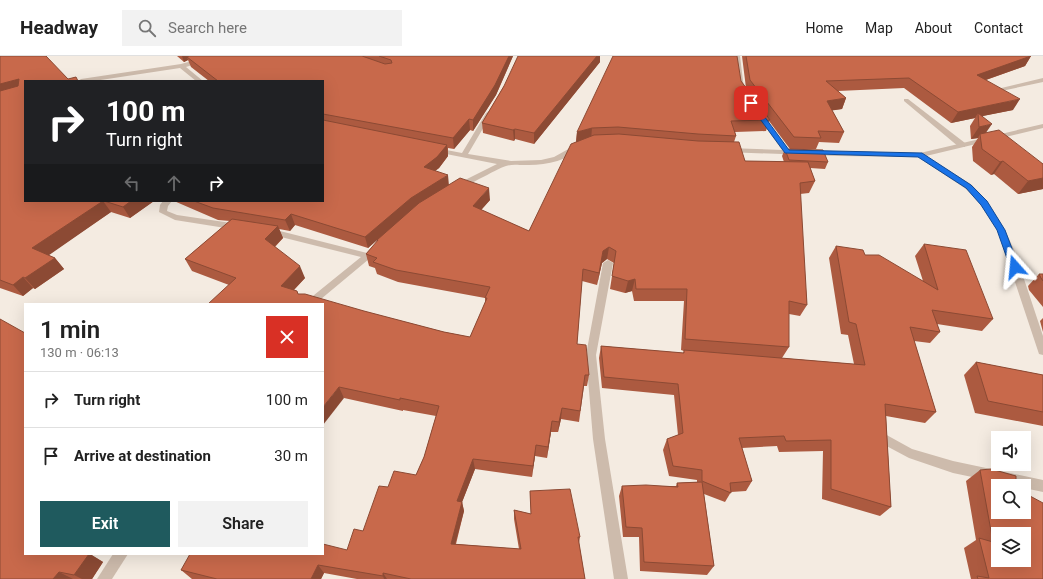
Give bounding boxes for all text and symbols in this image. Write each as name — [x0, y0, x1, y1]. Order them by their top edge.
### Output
search box — [122, 10, 402, 46]
text: Headway — [20, 16, 98, 39]
icon: search — [136, 17, 158, 39]
text: Search here — [168, 19, 247, 37]
text: Home — [805, 20, 843, 36]
text: Map — [865, 20, 893, 36]
text: About — [915, 20, 952, 36]
text: Contact — [974, 20, 1023, 36]
pin — [734, 86, 768, 120]
icon: arrive — [740, 92, 762, 114]
text: 100 m — [106, 95, 185, 128]
icon: right — [40, 96, 92, 148]
text: Turn right — [106, 129, 183, 150]
icon: left — [121, 172, 143, 194]
icon: ahead — [163, 172, 185, 194]
icon: right — [205, 172, 227, 194]
position arrow — [994, 246, 1036, 288]
text: 1 min — [40, 316, 100, 344]
button: close — [266, 316, 308, 358]
text: 130 m · 06:13 — [40, 345, 119, 360]
icon: right — [40, 389, 62, 411]
text: Turn right — [74, 391, 140, 409]
text: 100 m — [266, 391, 308, 409]
map controls — [991, 431, 1031, 567]
button: sound — [991, 431, 1031, 471]
icon: arrive — [40, 445, 62, 467]
text: Arrive at destination — [74, 447, 211, 465]
text: 30 m — [274, 447, 308, 465]
button: search — [991, 479, 1031, 519]
button: Exit — [40, 501, 170, 547]
button: Share — [178, 501, 308, 547]
button: layers — [991, 527, 1031, 567]

